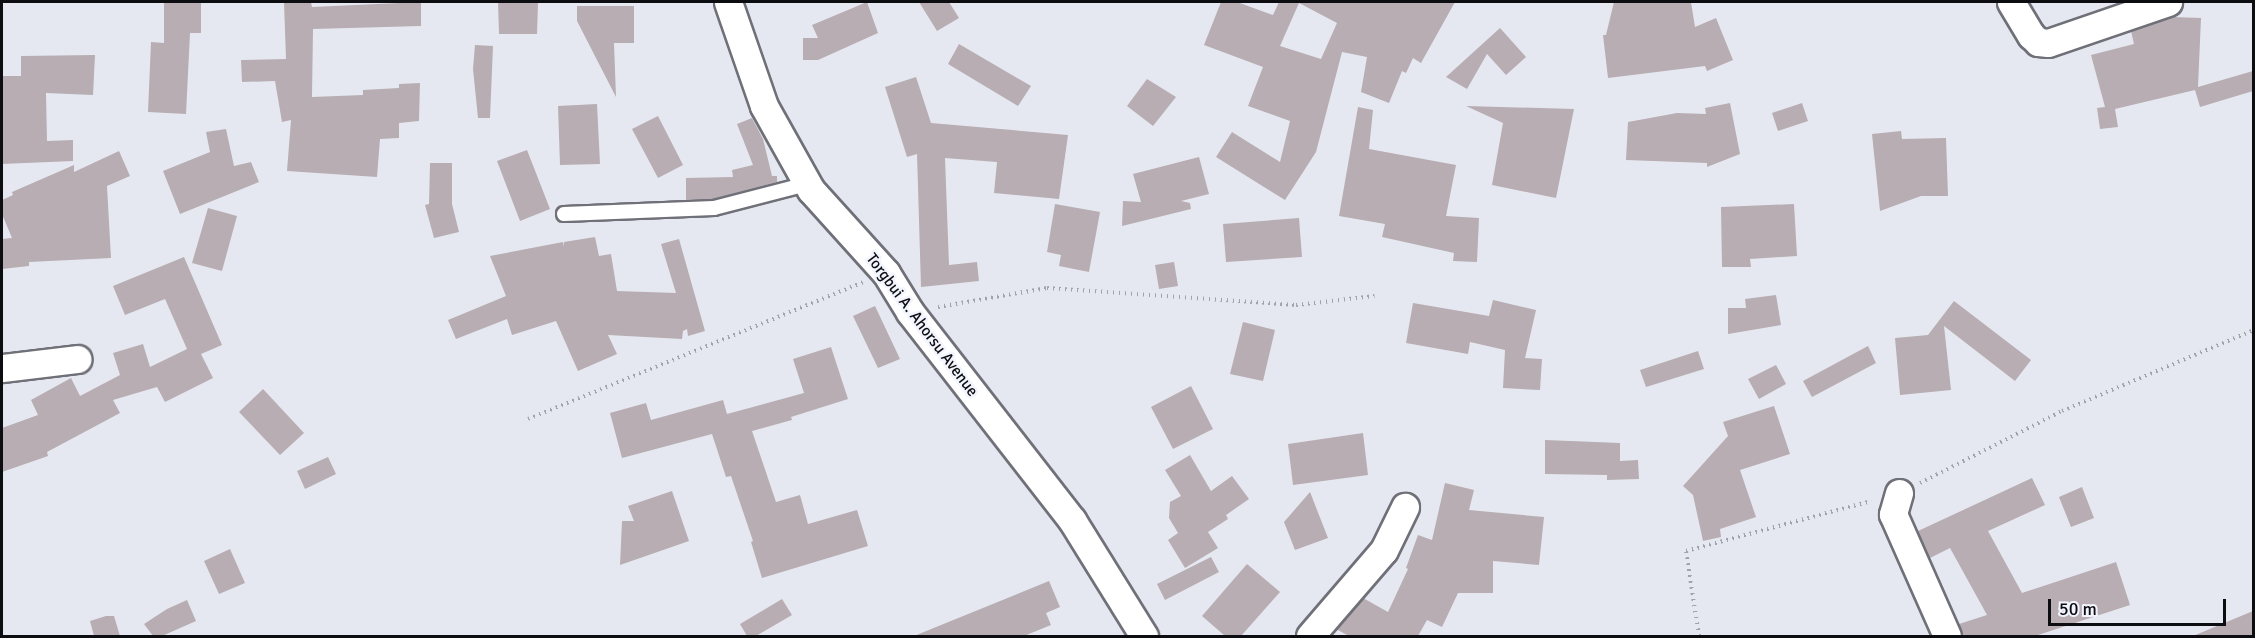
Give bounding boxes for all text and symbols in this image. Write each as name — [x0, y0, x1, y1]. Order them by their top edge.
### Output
street label: Torgbui A. Ahorsu Avenue — [862, 250, 982, 400]
scale bar — [2051, 587, 2230, 625]
text: 50 m — [2059, 598, 2097, 620]

